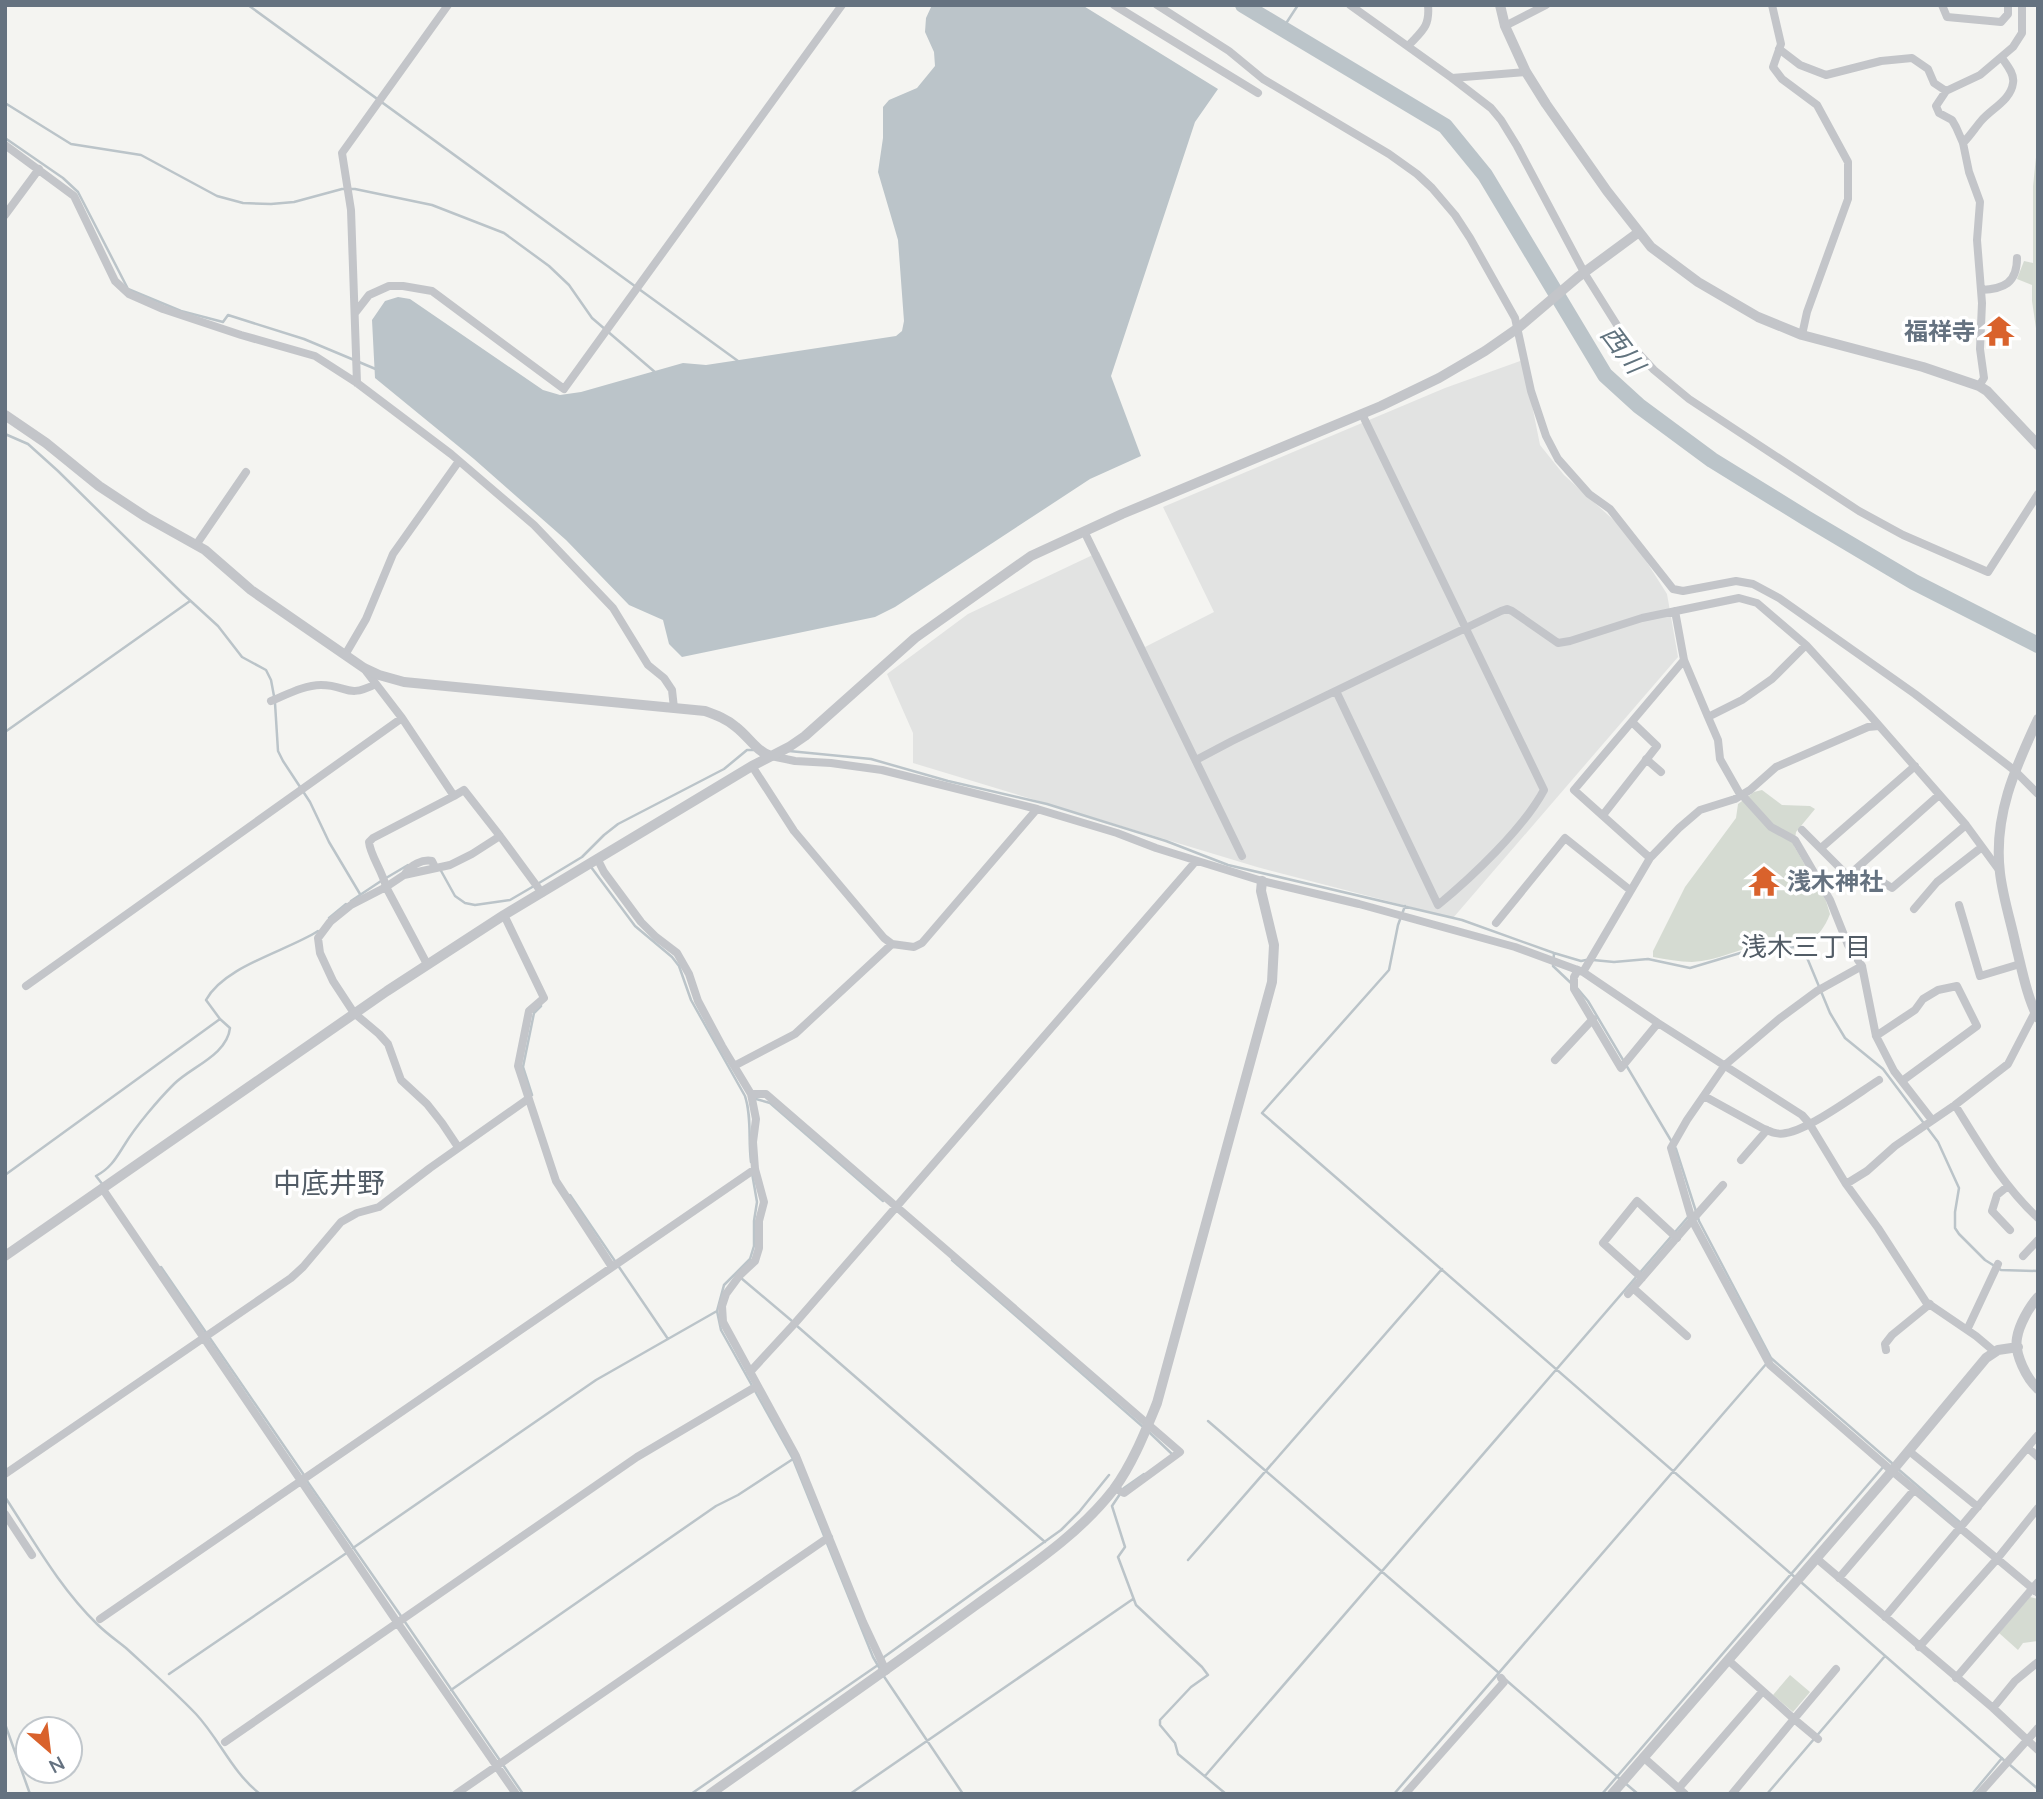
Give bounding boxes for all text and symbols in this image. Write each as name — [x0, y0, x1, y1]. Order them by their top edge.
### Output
temple icon: 福祥寺 — [1982, 314, 2016, 348]
place label: 福祥寺 — [1904, 316, 1976, 346]
water label: 西川 — [1594, 318, 1654, 382]
temple icon: 浅木神社 — [1747, 864, 1781, 898]
place label: 浅木神社 — [1787, 866, 1883, 896]
district label: 浅木三丁目 — [1741, 930, 1871, 963]
district label: 中底井野 — [273, 1165, 385, 1200]
north arrow — [14, 1715, 84, 1785]
text: N — [45, 1751, 69, 1779]

